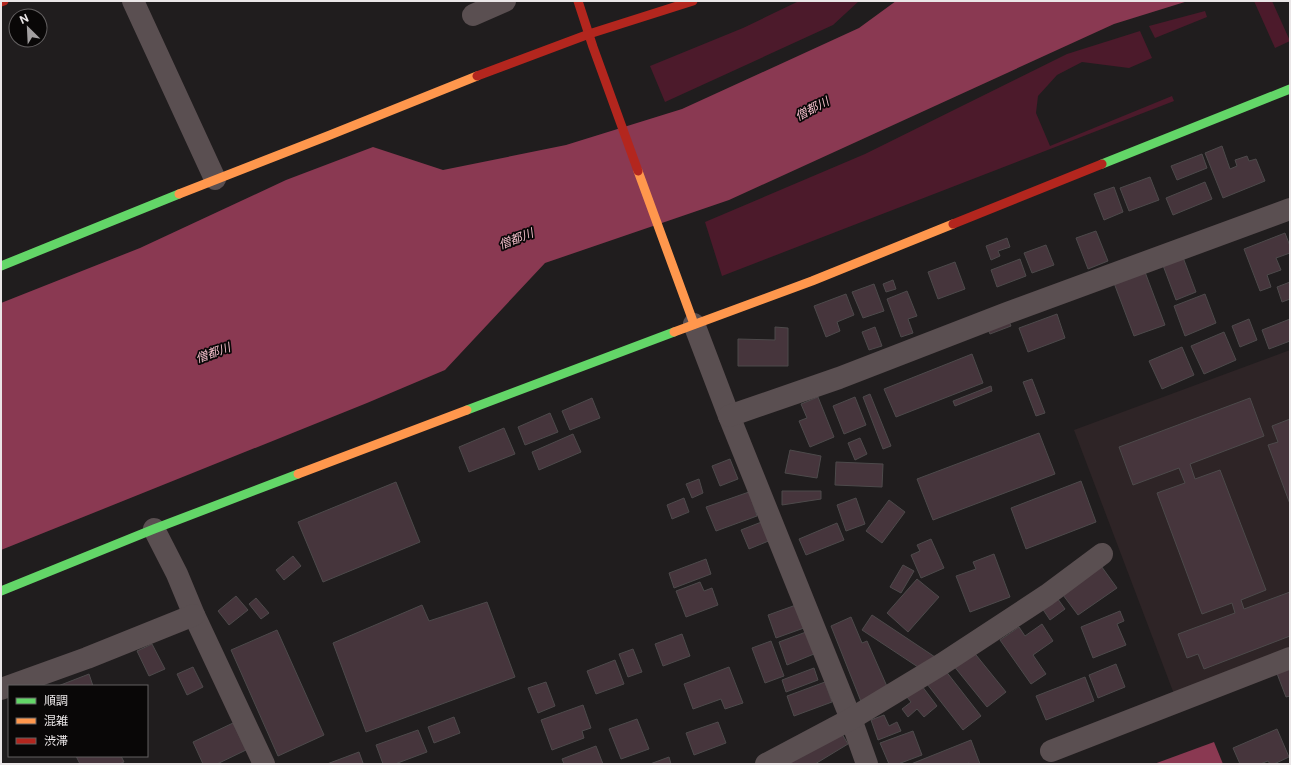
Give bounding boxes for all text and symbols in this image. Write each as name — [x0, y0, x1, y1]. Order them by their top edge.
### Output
north arrow — [8, 8, 48, 48]
text: N — [18, 12, 30, 26]
water label: 僧都川 — [793, 93, 833, 124]
water label: 僧都川 — [497, 225, 537, 252]
water label: 僧都川 — [194, 340, 234, 366]
legend — [8, 685, 148, 757]
text: 順調 — [44, 694, 68, 708]
text: 混雑 — [44, 714, 68, 728]
text: 渋滞 — [44, 734, 68, 748]

